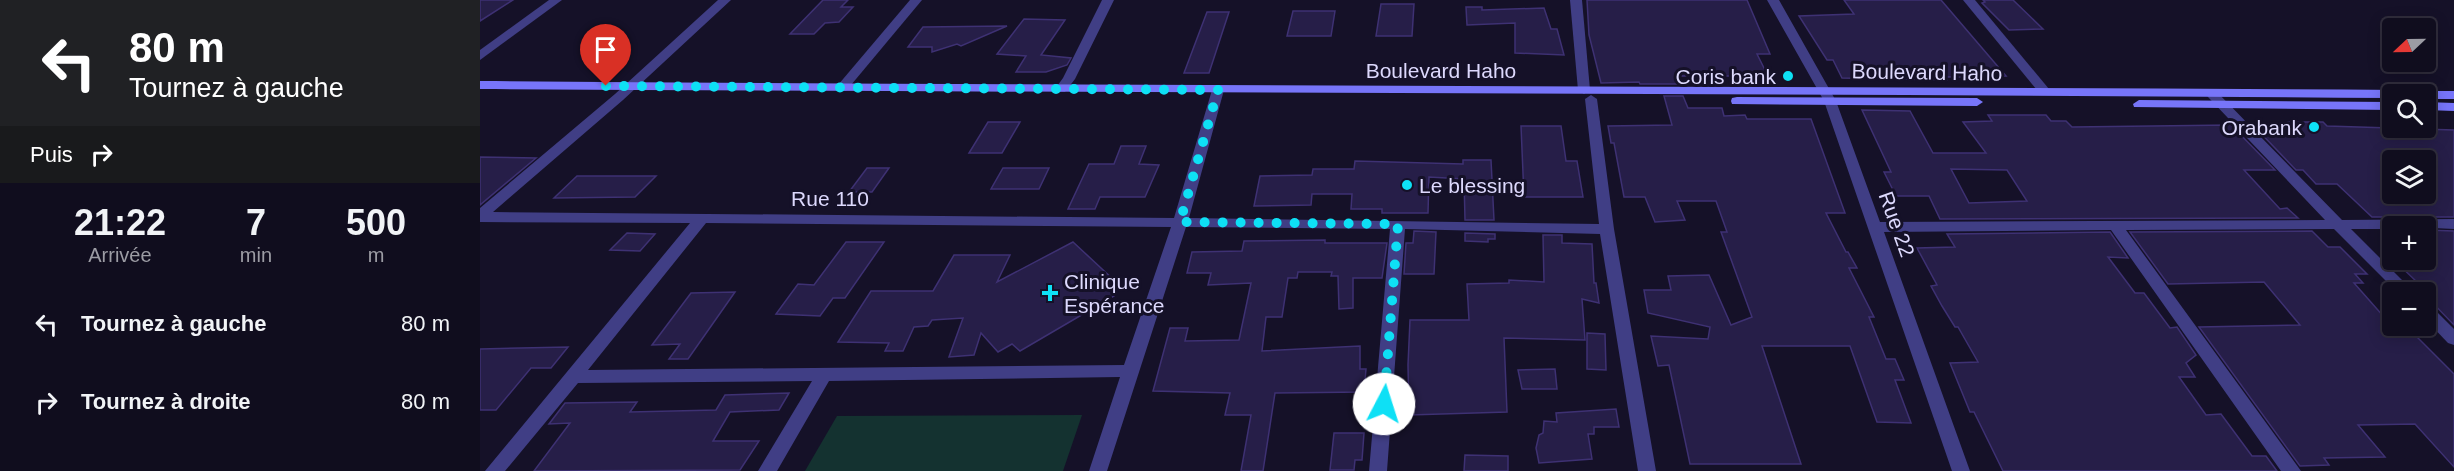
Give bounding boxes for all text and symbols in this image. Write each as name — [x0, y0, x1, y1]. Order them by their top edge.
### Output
north arrow — [2382, 18, 2436, 72]
map controls — [2382, 18, 2436, 336]
icon: left — [30, 24, 108, 102]
text: 80 m — [129, 24, 225, 71]
pin — [580, 24, 631, 86]
icon: arrive — [589, 33, 622, 66]
street label: Boulevard Haho — [1366, 59, 1516, 82]
street label: Boulevard Haho — [1852, 59, 2002, 85]
place label: Coris bank — [1676, 65, 1776, 88]
marker: Coris bank — [1781, 69, 1795, 83]
text: Tournez à gauche — [129, 73, 344, 103]
button: search — [2382, 84, 2436, 138]
place label: Orabank — [2221, 116, 2302, 139]
marker: Orabank — [2307, 120, 2321, 134]
icon: right — [85, 138, 118, 171]
text: Puis — [30, 142, 73, 167]
button: layers — [2382, 150, 2436, 204]
place label: Le blessing — [1419, 174, 1525, 197]
marker: Le blessing — [1400, 178, 1414, 192]
street label: Rue 110 — [791, 187, 869, 210]
street label: Rue 22 — [1875, 188, 1919, 260]
text: 21:22 — [74, 202, 166, 243]
text: 7 — [246, 202, 266, 243]
text: 500 — [346, 202, 406, 243]
button: + — [2382, 216, 2436, 270]
text: Arrivée — [88, 244, 152, 266]
text: min — [240, 244, 272, 266]
text: m — [368, 244, 384, 266]
place label: Clinique Espérance — [1064, 270, 1164, 317]
button: − — [2382, 282, 2436, 336]
marker: Clinique Espérance — [1041, 284, 1059, 302]
icon: left — [30, 308, 63, 341]
text: Tournez à gauche — [81, 311, 266, 336]
text: 80 m — [401, 311, 450, 336]
position arrow — [1352, 372, 1416, 436]
icon: right — [30, 386, 63, 419]
text: Tournez à droite — [81, 389, 251, 414]
text: 80 m — [401, 389, 450, 414]

